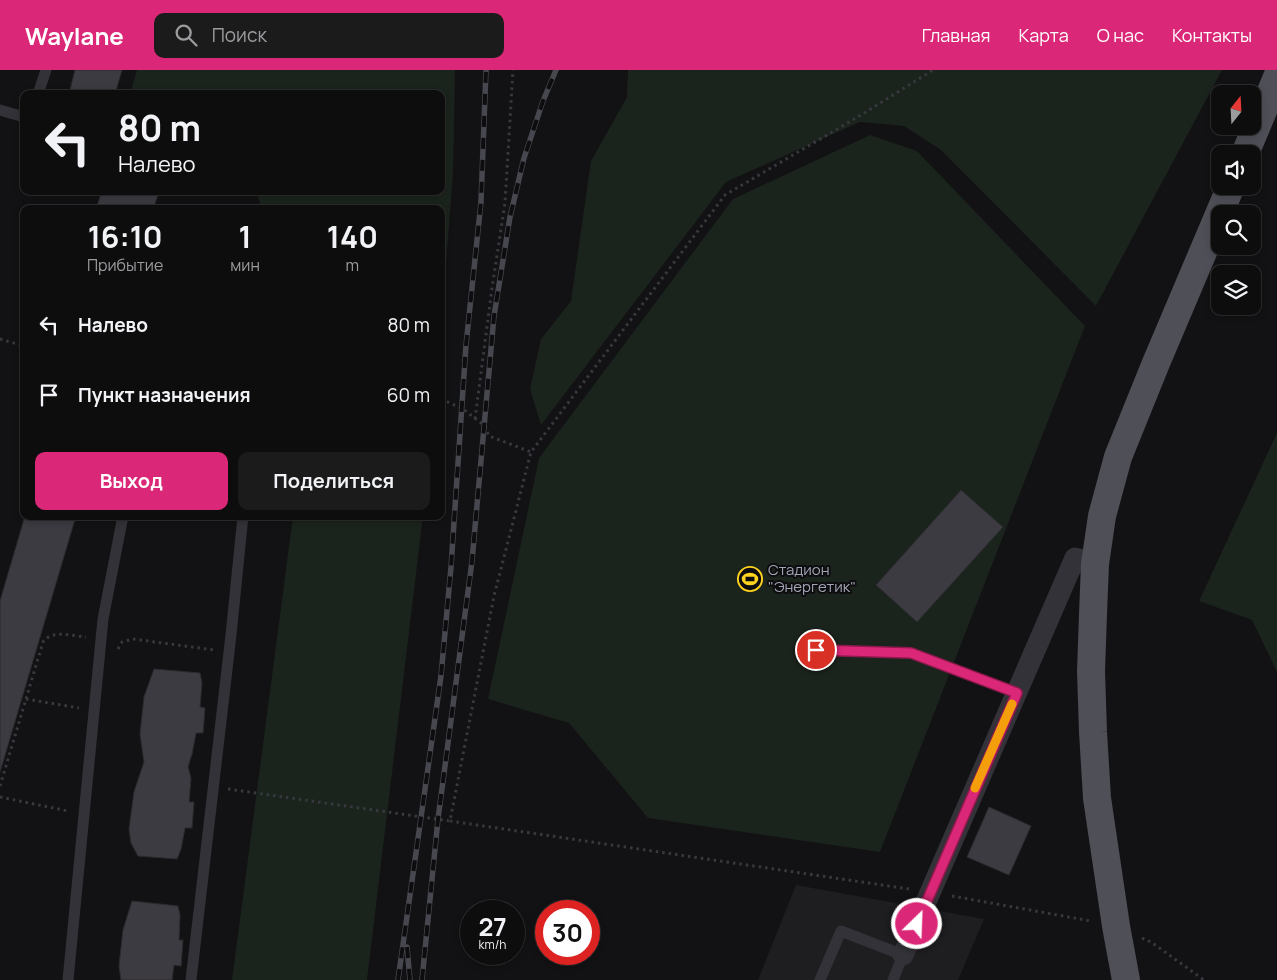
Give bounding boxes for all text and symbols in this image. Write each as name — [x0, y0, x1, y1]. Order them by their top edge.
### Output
search box — [154, 13, 504, 58]
text: Waylane — [25, 19, 124, 52]
icon: search — [172, 21, 200, 49]
text: Поиск — [212, 22, 267, 48]
text: Главная — [922, 23, 991, 47]
text: Карта — [1019, 23, 1069, 47]
text: О нас — [1097, 23, 1144, 47]
text: Контакты — [1172, 23, 1252, 47]
north arrow — [1211, 85, 1261, 135]
map controls — [1211, 85, 1261, 315]
text: 80 m — [118, 104, 201, 152]
icon: left — [35, 110, 100, 175]
button: sound — [1211, 145, 1261, 195]
text: Налево — [118, 149, 196, 179]
button: search — [1211, 205, 1261, 255]
text: 16:10 — [88, 216, 163, 257]
text: 1 — [238, 216, 252, 257]
text: 140 — [327, 216, 378, 257]
text: Прибытие — [87, 254, 163, 276]
text: мин — [230, 254, 260, 276]
text: m — [346, 254, 359, 276]
button: layers — [1211, 265, 1261, 315]
icon: left — [35, 311, 63, 339]
text: Налево — [78, 312, 148, 338]
text: 80 m — [387, 312, 430, 338]
icon: arrive — [35, 381, 63, 409]
text: Пункт назначения — [78, 382, 251, 408]
text: 60 m — [387, 382, 430, 408]
button: Выход — [35, 452, 228, 510]
button: Поделиться — [238, 452, 430, 510]
place label: Стадион "Энергетик" — [768, 559, 856, 597]
sports icon: Стадион "Энергетик" — [737, 566, 763, 592]
pin — [795, 629, 837, 671]
icon: arrive — [802, 636, 830, 664]
position arrow — [890, 897, 942, 949]
speed limit sign: 30 — [535, 900, 600, 965]
text: 27 — [478, 909, 507, 944]
text: km/h — [479, 936, 506, 953]

